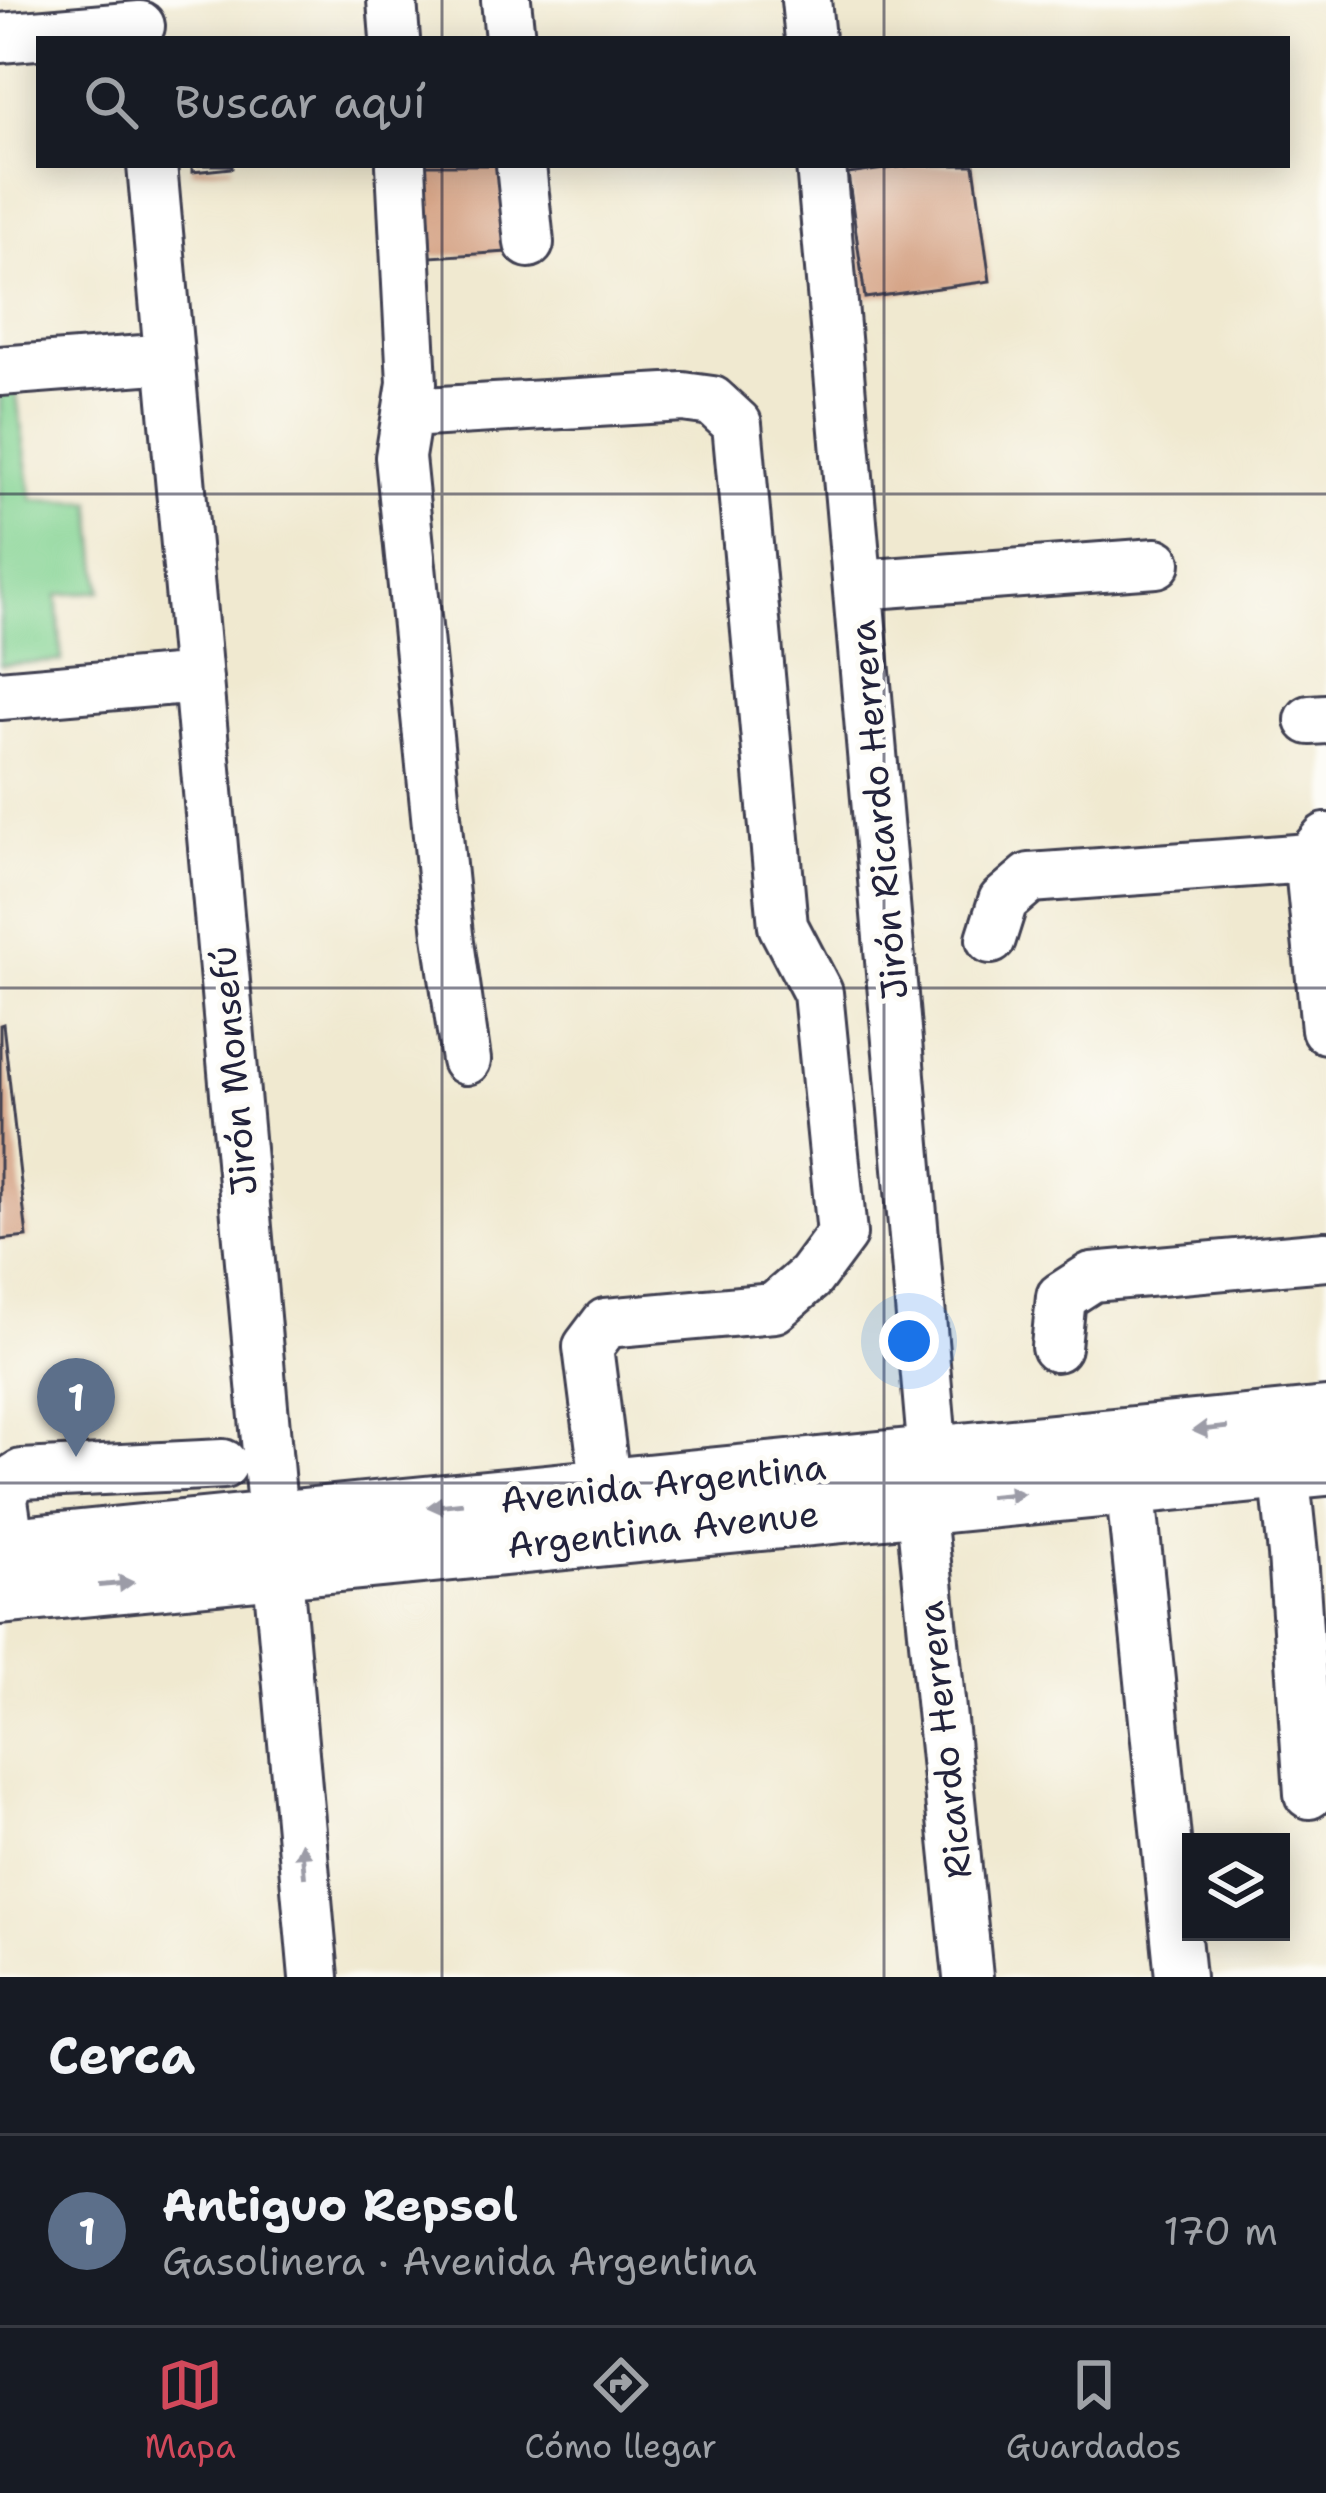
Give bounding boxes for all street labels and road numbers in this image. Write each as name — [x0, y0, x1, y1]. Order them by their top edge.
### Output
street label: Jirón Ricardo Herrera — [837, 618, 920, 1002]
street label: Jirón Monsefú — [198, 944, 269, 1198]
street label: Avenida Argentina — [498, 1442, 828, 1525]
street label: Argentina Avenue — [505, 1489, 821, 1570]
street label: Ricardo Herrera — [906, 1599, 983, 1881]

